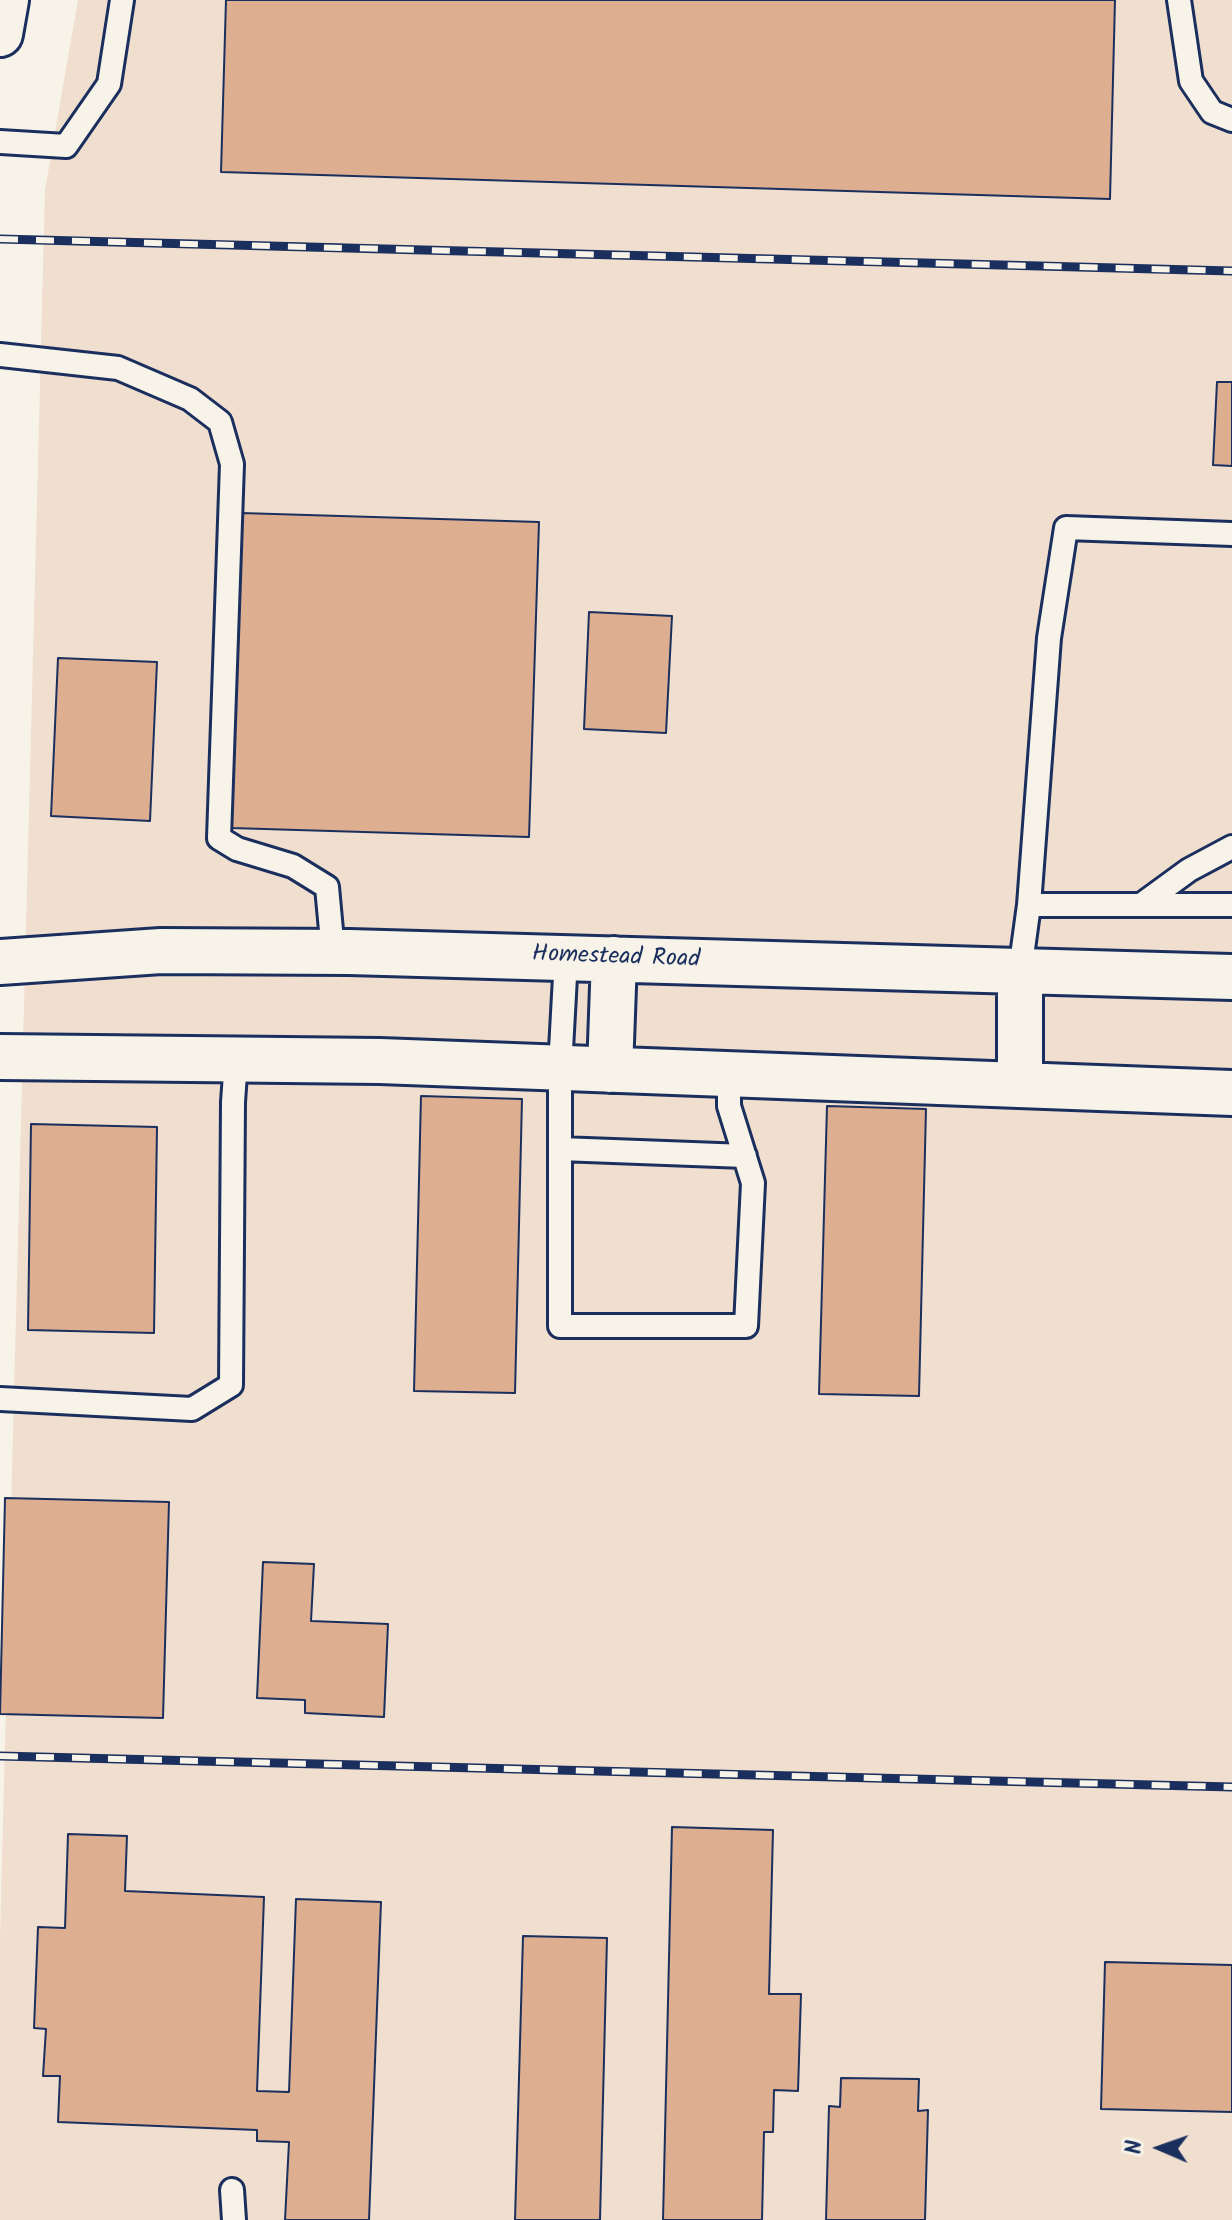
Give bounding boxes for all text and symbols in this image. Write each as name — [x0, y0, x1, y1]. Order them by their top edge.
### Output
street label: Homestead Road — [531, 942, 701, 976]
north arrow — [1120, 2108, 1200, 2188]
text: N — [1118, 2140, 1153, 2155]

